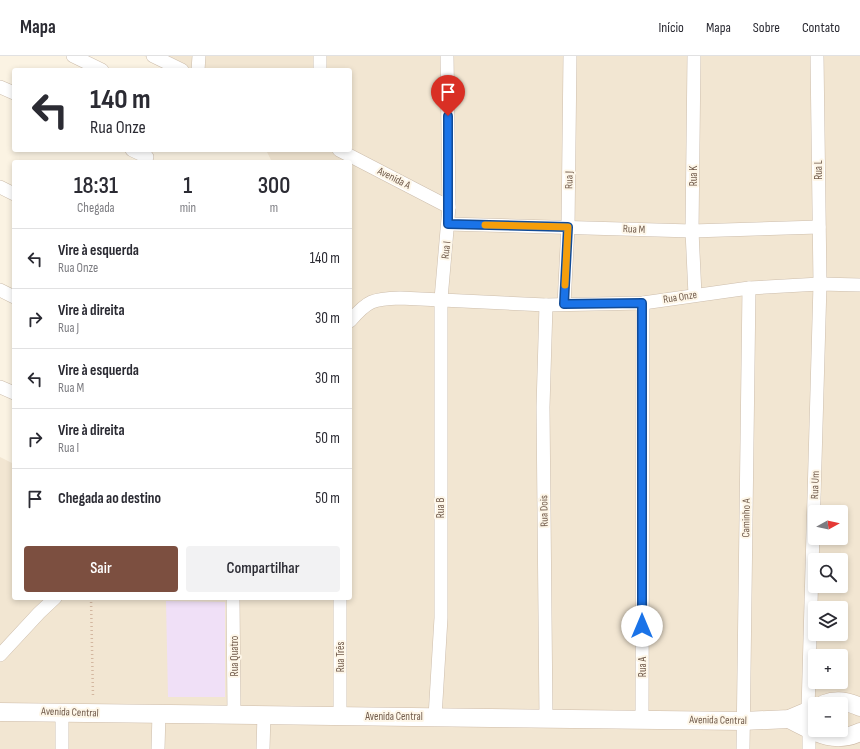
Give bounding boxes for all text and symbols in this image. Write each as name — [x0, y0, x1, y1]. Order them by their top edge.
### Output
text: Mapa — [20, 16, 56, 39]
text: Início — [658, 19, 684, 36]
text: Mapa — [706, 19, 731, 36]
text: Sobre — [753, 19, 780, 36]
text: Contato — [802, 19, 840, 36]
pin — [431, 75, 465, 116]
icon: arrive — [437, 81, 459, 103]
text: 140 m — [90, 83, 151, 116]
icon: left — [24, 84, 76, 136]
text: Rua Onze — [90, 117, 146, 138]
street label: Rua L — [812, 160, 825, 180]
street label: Avenida A — [374, 164, 413, 192]
street label: Rua K — [687, 166, 700, 186]
text: 18:31 — [74, 171, 118, 200]
text: 1 — [183, 171, 192, 200]
text: 300 — [258, 171, 290, 200]
street label: Rua J — [562, 171, 576, 189]
text: Chegada — [77, 200, 115, 216]
text: min — [180, 200, 196, 216]
text: m — [270, 200, 278, 216]
street label: Rua M — [623, 222, 645, 236]
street label: Rua I — [439, 240, 453, 260]
text: Vire à esquerda — [58, 241, 139, 260]
icon: left — [24, 248, 46, 270]
text: 140 m — [310, 249, 340, 268]
text: Rua Onze — [58, 260, 98, 276]
street label: Rua Onze — [662, 288, 698, 306]
text: Vire à direita — [58, 301, 125, 320]
icon: right — [24, 308, 46, 330]
text: 30 m — [315, 309, 340, 328]
text: Rua J — [58, 320, 79, 336]
text: Vire à esquerda — [58, 361, 139, 380]
icon: left — [24, 368, 46, 390]
text: 30 m — [315, 369, 340, 388]
text: Rua M — [58, 380, 84, 396]
text: Vire à direita — [58, 421, 125, 440]
icon: right — [24, 428, 46, 450]
text: 50 m — [315, 429, 340, 448]
text: Rua I — [58, 440, 79, 456]
street label: Rua Um — [808, 471, 822, 499]
icon: arrive — [24, 488, 46, 510]
text: Chegada ao destino — [58, 489, 161, 508]
text: 50 m — [315, 489, 340, 508]
street label: Rua Dois — [537, 495, 551, 527]
street label: Rua B — [434, 498, 447, 518]
street label: Caminho A — [739, 498, 753, 538]
north arrow — [808, 505, 848, 545]
map controls — [808, 505, 848, 737]
button: Sair — [24, 546, 178, 592]
button: Compartilhar — [186, 546, 340, 592]
button: search — [808, 553, 848, 593]
button: layers — [808, 601, 848, 641]
position arrow — [621, 605, 663, 647]
street label: Rua Quatro — [228, 635, 241, 676]
street label: Rua Três — [334, 642, 347, 672]
button: + — [808, 649, 848, 689]
street label: Rua A — [636, 657, 649, 677]
button: − — [808, 697, 848, 737]
street label: Avenida Central — [40, 704, 99, 720]
street label: Avenida Central — [364, 710, 423, 723]
street label: Avenida Central — [688, 713, 747, 727]

